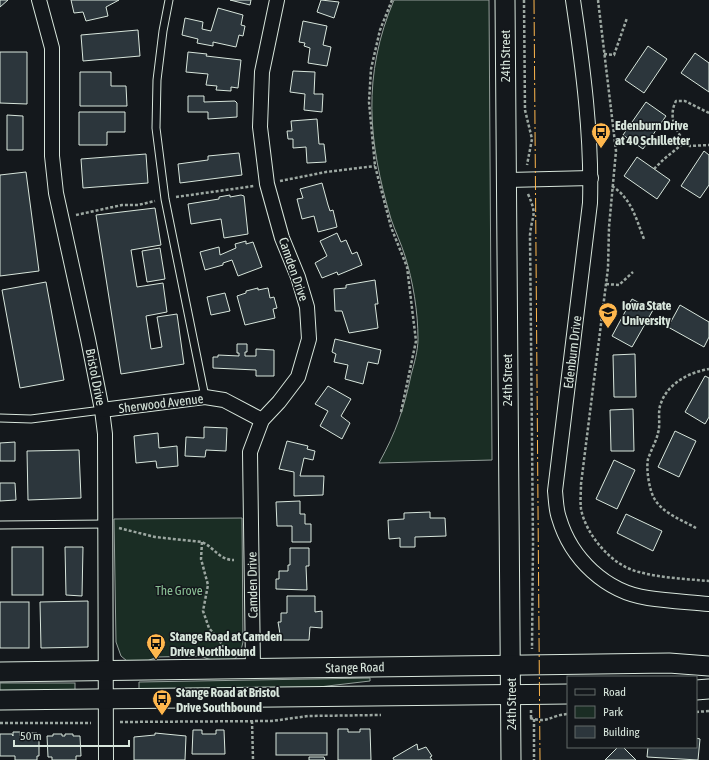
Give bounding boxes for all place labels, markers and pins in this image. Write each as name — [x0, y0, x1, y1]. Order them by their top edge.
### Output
place label: Edenburn Drive at 40 Schilletter — [615, 118, 691, 148]
bus stop icon: Edenburn Drive at 40 Schilletter — [590, 121, 612, 149]
place label: Iowa State University — [622, 298, 672, 328]
school or university icon: Iowa State University — [597, 301, 619, 329]
place label: Stange Road at Camden Drive Northbound — [170, 629, 282, 659]
bus stop icon: Stange Road at Camden Drive Northbound — [145, 632, 167, 660]
place label: Stange Road at Bristol Drive Southbound — [176, 685, 280, 715]
bus stop icon: Stange Road at Bristol Drive Southbound — [151, 688, 173, 716]

